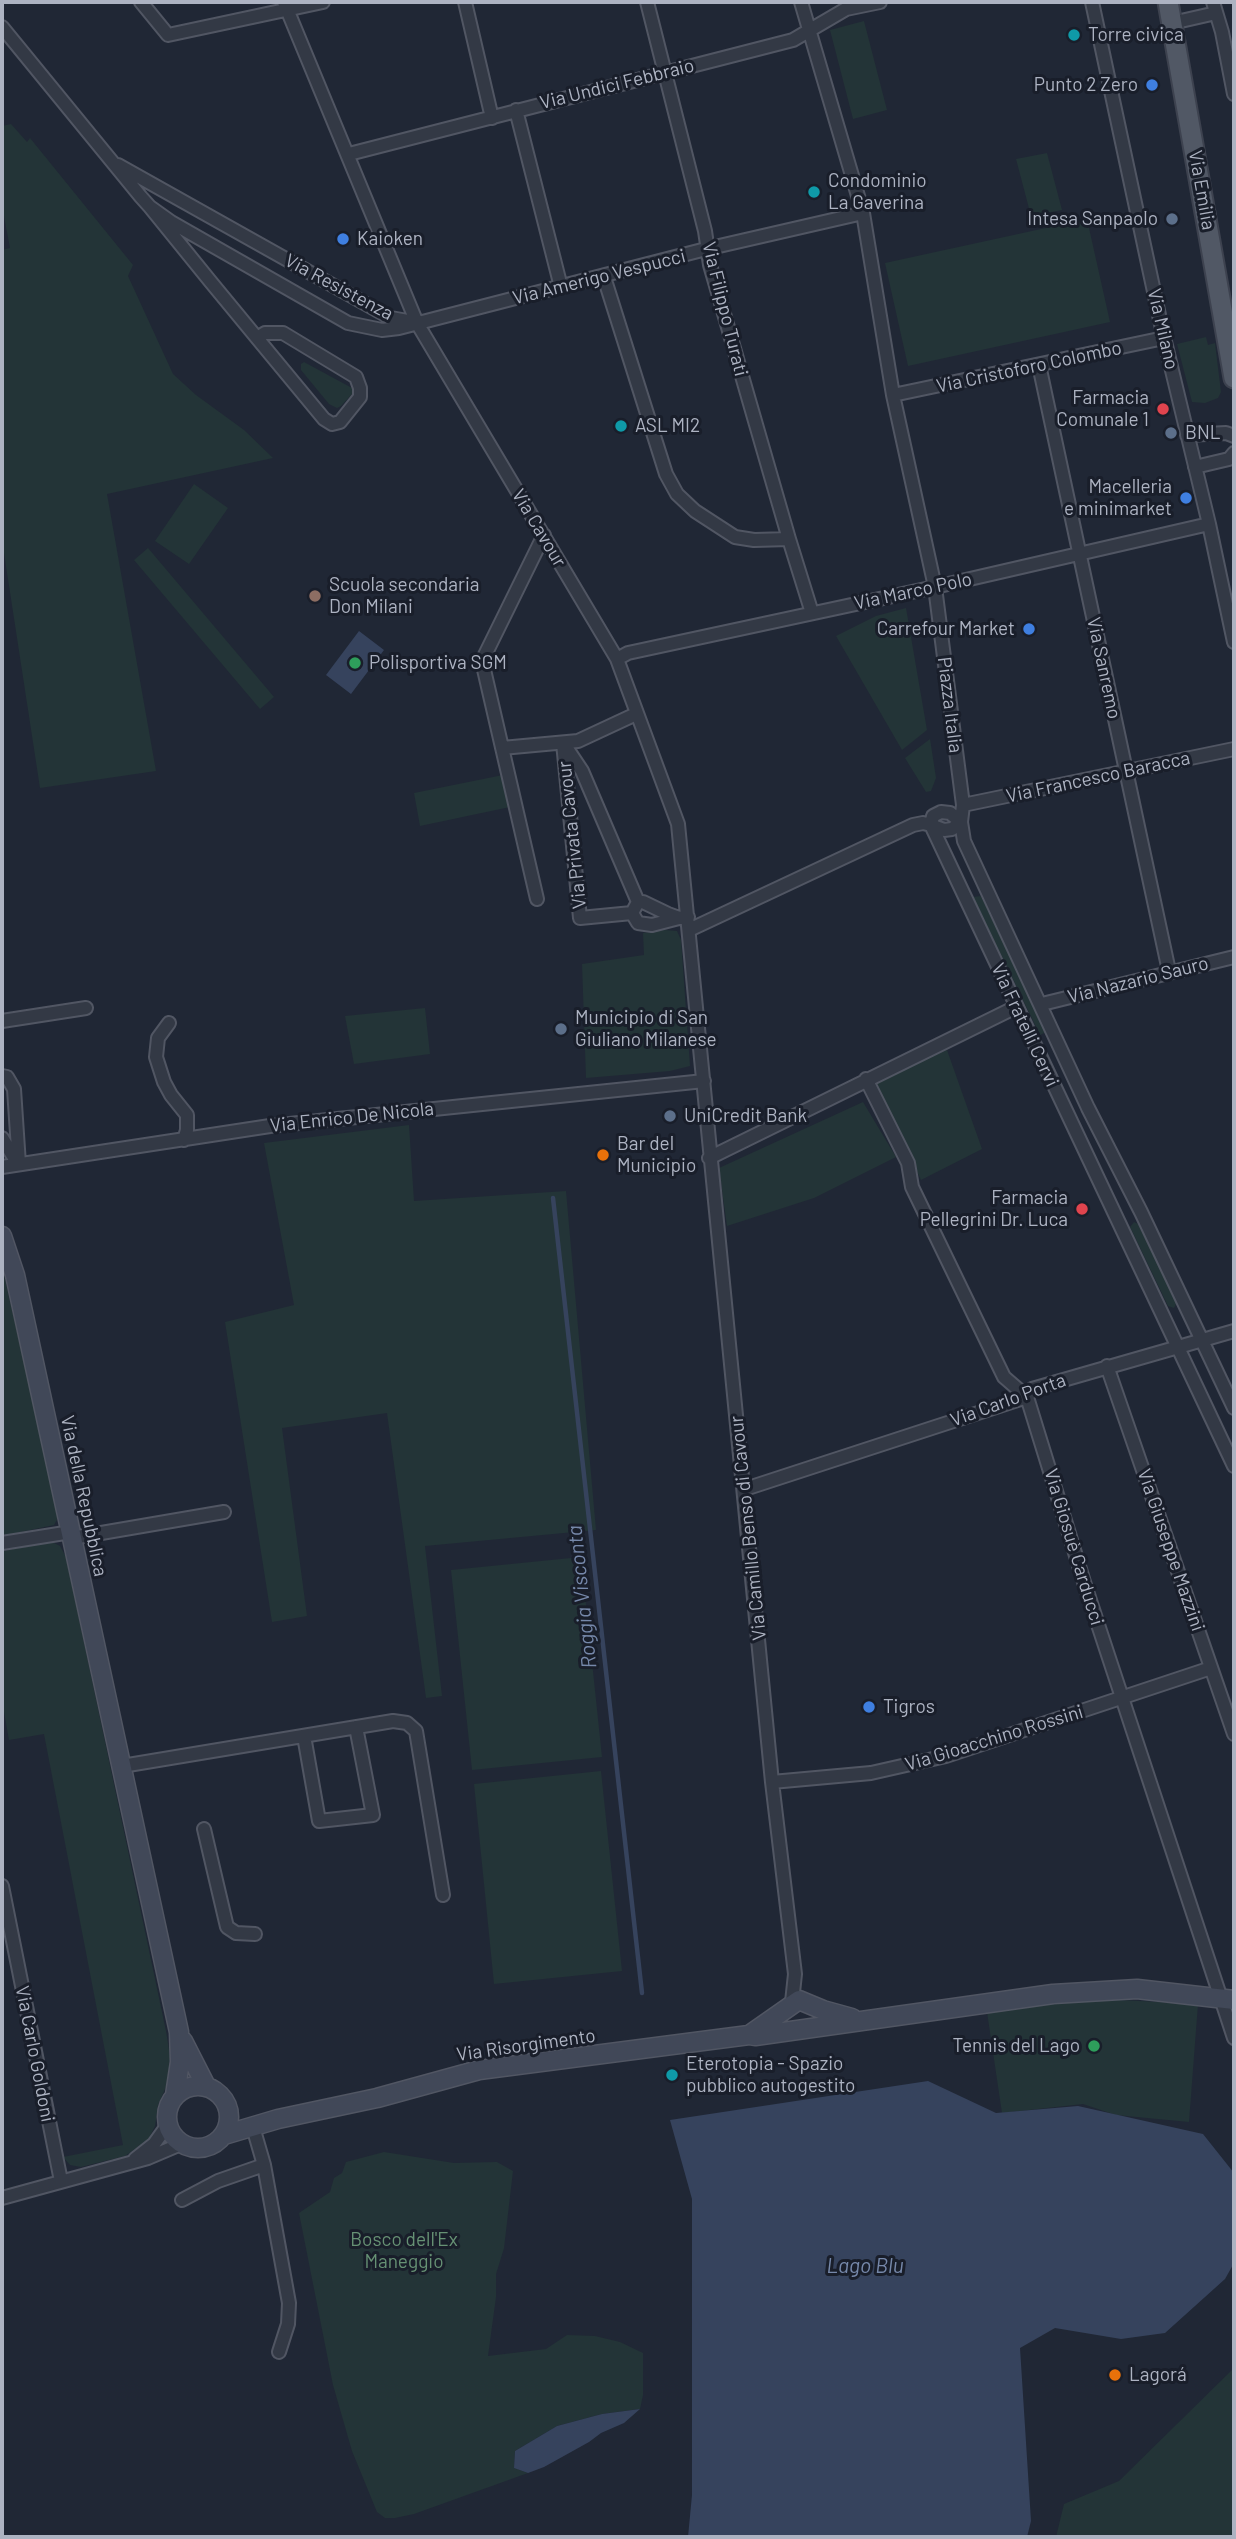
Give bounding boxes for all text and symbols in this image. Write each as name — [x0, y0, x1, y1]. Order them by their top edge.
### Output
place label: Torre civica — [1088, 24, 1184, 46]
marker: Torre civica — [1066, 27, 1082, 43]
street label: Via Undici Febbraio — [537, 54, 697, 114]
place label: Punto 2 Zero — [1034, 74, 1138, 96]
marker: Punto 2 Zero — [1144, 77, 1160, 93]
street label: Via Emilia — [1184, 148, 1220, 232]
place label: Condominio La Gaverina — [828, 170, 927, 214]
marker: Condominio La Gaverina — [806, 184, 822, 200]
place label: Intesa Sanpaolo — [1027, 208, 1158, 230]
marker: Intesa Sanpaolo — [1164, 211, 1180, 227]
place label: Kaioken — [357, 228, 423, 250]
marker: Kaioken — [335, 231, 351, 247]
street label: Via Filippo Turati — [697, 239, 753, 379]
street label: Via Amerigo Vespucci — [510, 244, 688, 310]
street label: Via Resistenza — [281, 249, 397, 325]
street label: Via Milano — [1143, 286, 1183, 372]
street label: Via Cristoforo Colombo — [934, 336, 1124, 398]
place label: Farmacia Comunale 1 — [1056, 387, 1149, 431]
marker: Farmacia Comunale 1 — [1155, 401, 1171, 417]
place label: ASL MI2 — [635, 415, 700, 437]
marker: ASL MI2 — [613, 418, 629, 434]
place label: BNL — [1185, 422, 1221, 444]
marker: BNL — [1163, 425, 1179, 441]
place label: Macelleria e minimarket — [1064, 476, 1172, 520]
street label: Via Cavour — [507, 485, 571, 571]
marker: Macelleria e minimarket — [1178, 490, 1194, 506]
street label: Via Marco Polo — [852, 567, 974, 615]
place label: Scuola secondaria Don Milani — [329, 574, 479, 618]
marker: Scuola secondaria Don Milani — [307, 588, 323, 604]
street label: Via Sanremo — [1082, 615, 1126, 721]
place label: Carrefour Market — [877, 618, 1015, 640]
marker: Carrefour Market — [1021, 621, 1037, 637]
place label: Polisportiva SGM — [369, 652, 507, 674]
marker: Polisportiva SGM — [347, 655, 363, 671]
street label: Piazza Italia — [933, 656, 967, 754]
street label: Via Francesco Baracca — [1004, 746, 1192, 808]
street label: Via Privata Cavour — [553, 760, 591, 910]
street label: Via Nazario Sauro — [1065, 951, 1211, 1009]
street label: Via Fratelli Cervi — [986, 960, 1064, 1090]
place label: Municipio di San Giuliano Milanese — [575, 1007, 717, 1051]
marker: Municipio di San Giuliano Milanese — [553, 1021, 569, 1037]
street label: Via Enrico De Nicola — [269, 1097, 435, 1137]
place label: UniCredit Bank — [684, 1105, 807, 1127]
marker: UniCredit Bank — [662, 1108, 678, 1124]
place label: Bar del Municipio — [617, 1133, 696, 1177]
marker: Bar del Municipio — [595, 1147, 611, 1163]
place label: Farmacia Pellegrini Dr. Luca — [920, 1187, 1068, 1231]
marker: Farmacia Pellegrini Dr. Luca — [1074, 1201, 1090, 1217]
street label: Via Carlo Porta — [947, 1369, 1069, 1431]
street label: Via della Repubblica — [56, 1413, 112, 1579]
street label: Via Camillo Benso di Cavour — [725, 1415, 771, 1641]
street label: Via Giosuè Carducci — [1039, 1466, 1109, 1628]
street label: Via Giuseppe Mazzini — [1132, 1466, 1210, 1634]
water label: Roggia Visconta — [562, 1524, 602, 1670]
place label: Tigros — [883, 1696, 935, 1718]
marker: Tigros — [861, 1699, 877, 1715]
street label: Via Gioacchino Rossini — [902, 1700, 1086, 1776]
street label: Via Carlo Goldoni — [11, 1984, 59, 2124]
street label: Via Risorgimento — [455, 2024, 597, 2066]
place label: Tennis del Lago — [952, 2035, 1080, 2057]
marker: Tennis del Lago — [1086, 2038, 1102, 2054]
place label: Eterotopia - Spazio pubblico autogestito — [686, 2053, 855, 2097]
marker: Eterotopia - Spazio pubblico autogestito — [664, 2067, 680, 2083]
park label: Bosco dell'Ex Maneggio — [350, 2229, 458, 2273]
water label: Lago Blu — [826, 2253, 904, 2279]
place label: Lagorá — [1129, 2364, 1187, 2386]
marker: Lagorá — [1107, 2367, 1123, 2383]

